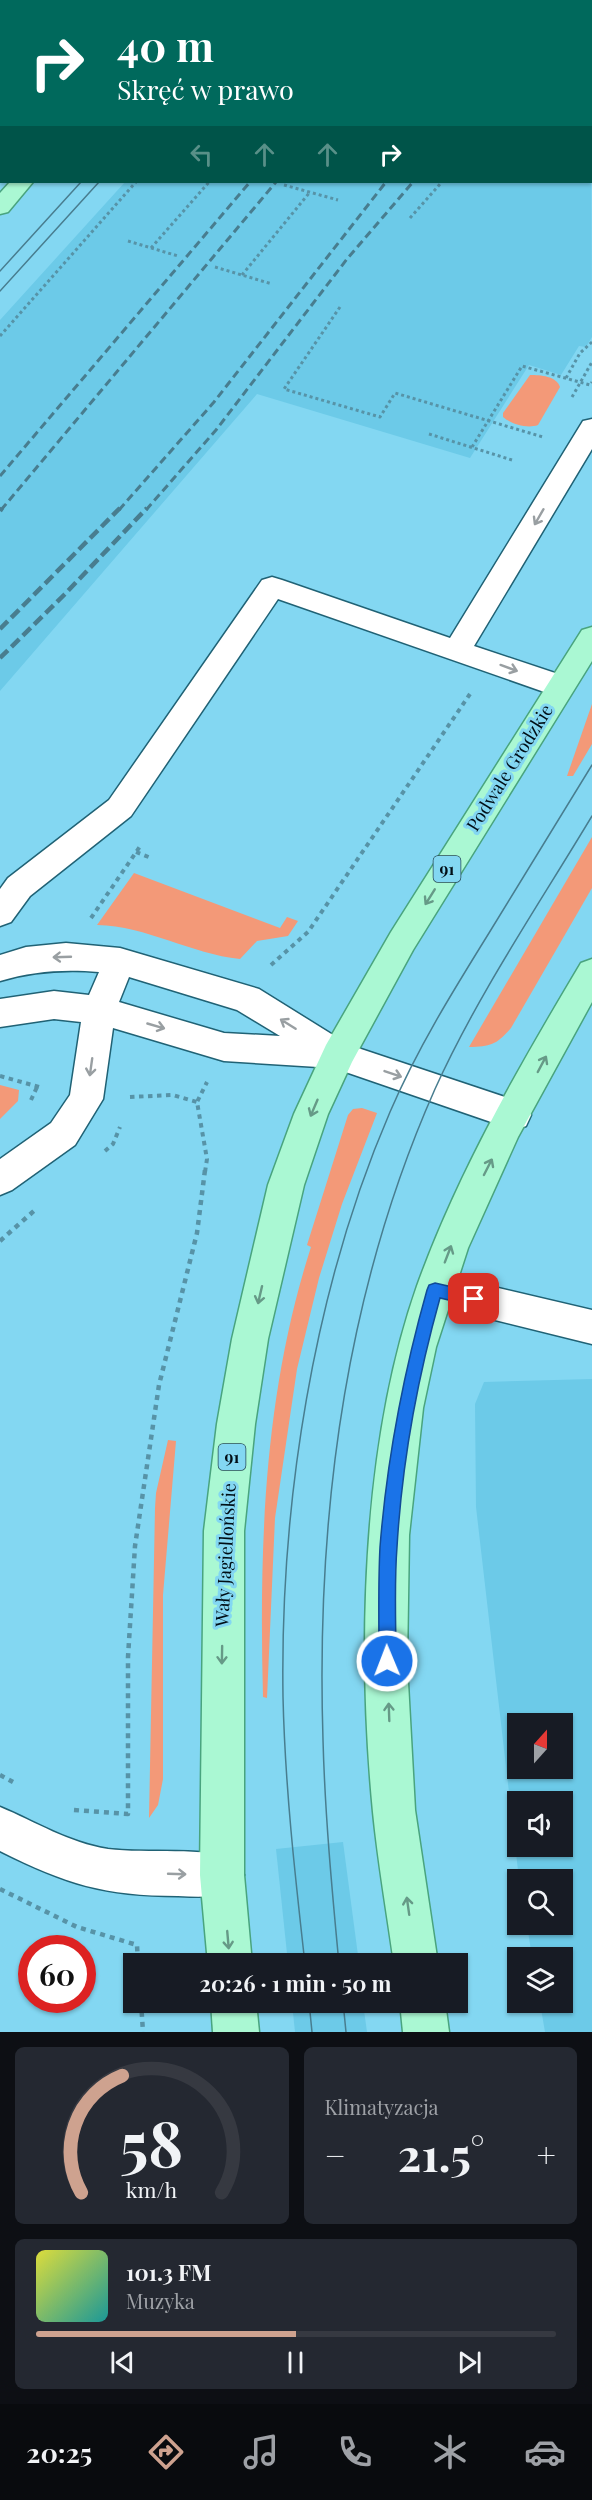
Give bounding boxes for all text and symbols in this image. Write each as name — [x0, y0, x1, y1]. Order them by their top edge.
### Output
text: 40 m — [117, 17, 214, 73]
icon: right — [18, 24, 96, 102]
text: Skręć w prawo — [117, 71, 294, 107]
icon: left — [185, 138, 218, 171]
icon: ahead — [248, 138, 281, 171]
icon: ahead — [311, 138, 344, 171]
icon: right — [374, 138, 407, 171]
one-way arrow — [532, 508, 544, 525]
one-way arrow — [499, 663, 518, 674]
street label: Podwale Grodzkie — [460, 699, 558, 835]
road number: 91 — [434, 856, 460, 882]
one-way arrow — [423, 888, 435, 905]
one-way arrow — [53, 951, 73, 962]
one-way arrow — [280, 1018, 297, 1030]
one-way arrow — [146, 1021, 165, 1032]
one-way arrow — [537, 1055, 548, 1073]
one-way arrow — [85, 1057, 96, 1077]
one-way arrow — [383, 1069, 402, 1080]
one-way arrow — [307, 1099, 318, 1117]
one-way arrow — [482, 1159, 494, 1176]
one-way arrow — [443, 1246, 454, 1264]
pin — [448, 1273, 499, 1324]
icon: arrive — [457, 1282, 490, 1315]
one-way arrow — [253, 1285, 265, 1304]
road number: 91 — [218, 1444, 246, 1470]
street label: Wały Jagiellońskie — [209, 1482, 241, 1628]
position arrow — [355, 1629, 419, 1693]
one-way arrow — [216, 1645, 228, 1665]
one-way arrow — [384, 1702, 395, 1722]
north arrow — [507, 1713, 573, 1779]
map controls — [507, 1713, 573, 2013]
button: sound — [507, 1791, 573, 1857]
one-way arrow — [167, 1868, 187, 1879]
button: search — [507, 1869, 573, 1935]
one-way arrow — [403, 1896, 414, 1916]
one-way arrow — [223, 1930, 234, 1950]
speed limit sign: 60 — [18, 1935, 96, 2013]
button: layers — [507, 1947, 573, 2013]
text: 20:26 · 1 min · 50 m — [200, 1968, 391, 1998]
text: Klimatyzacja — [325, 2093, 439, 2120]
text: 58 — [120, 2099, 184, 2183]
text: 21.5° — [398, 2123, 485, 2183]
text: − — [325, 2132, 346, 2176]
text: + — [537, 2132, 556, 2176]
text: km/h — [126, 2175, 178, 2203]
text: 101.3 FM — [126, 2257, 211, 2287]
text: Muzyka — [126, 2287, 195, 2314]
icon: previous — [106, 2346, 139, 2379]
icon: pause — [279, 2346, 312, 2379]
icon: next — [453, 2346, 486, 2379]
icon: directions — [145, 2431, 187, 2473]
icon: music — [240, 2431, 282, 2473]
icon: phone — [334, 2431, 376, 2473]
icon: climate — [429, 2431, 471, 2473]
icon: car — [524, 2431, 566, 2473]
text: 20:25 — [26, 2434, 92, 2470]

